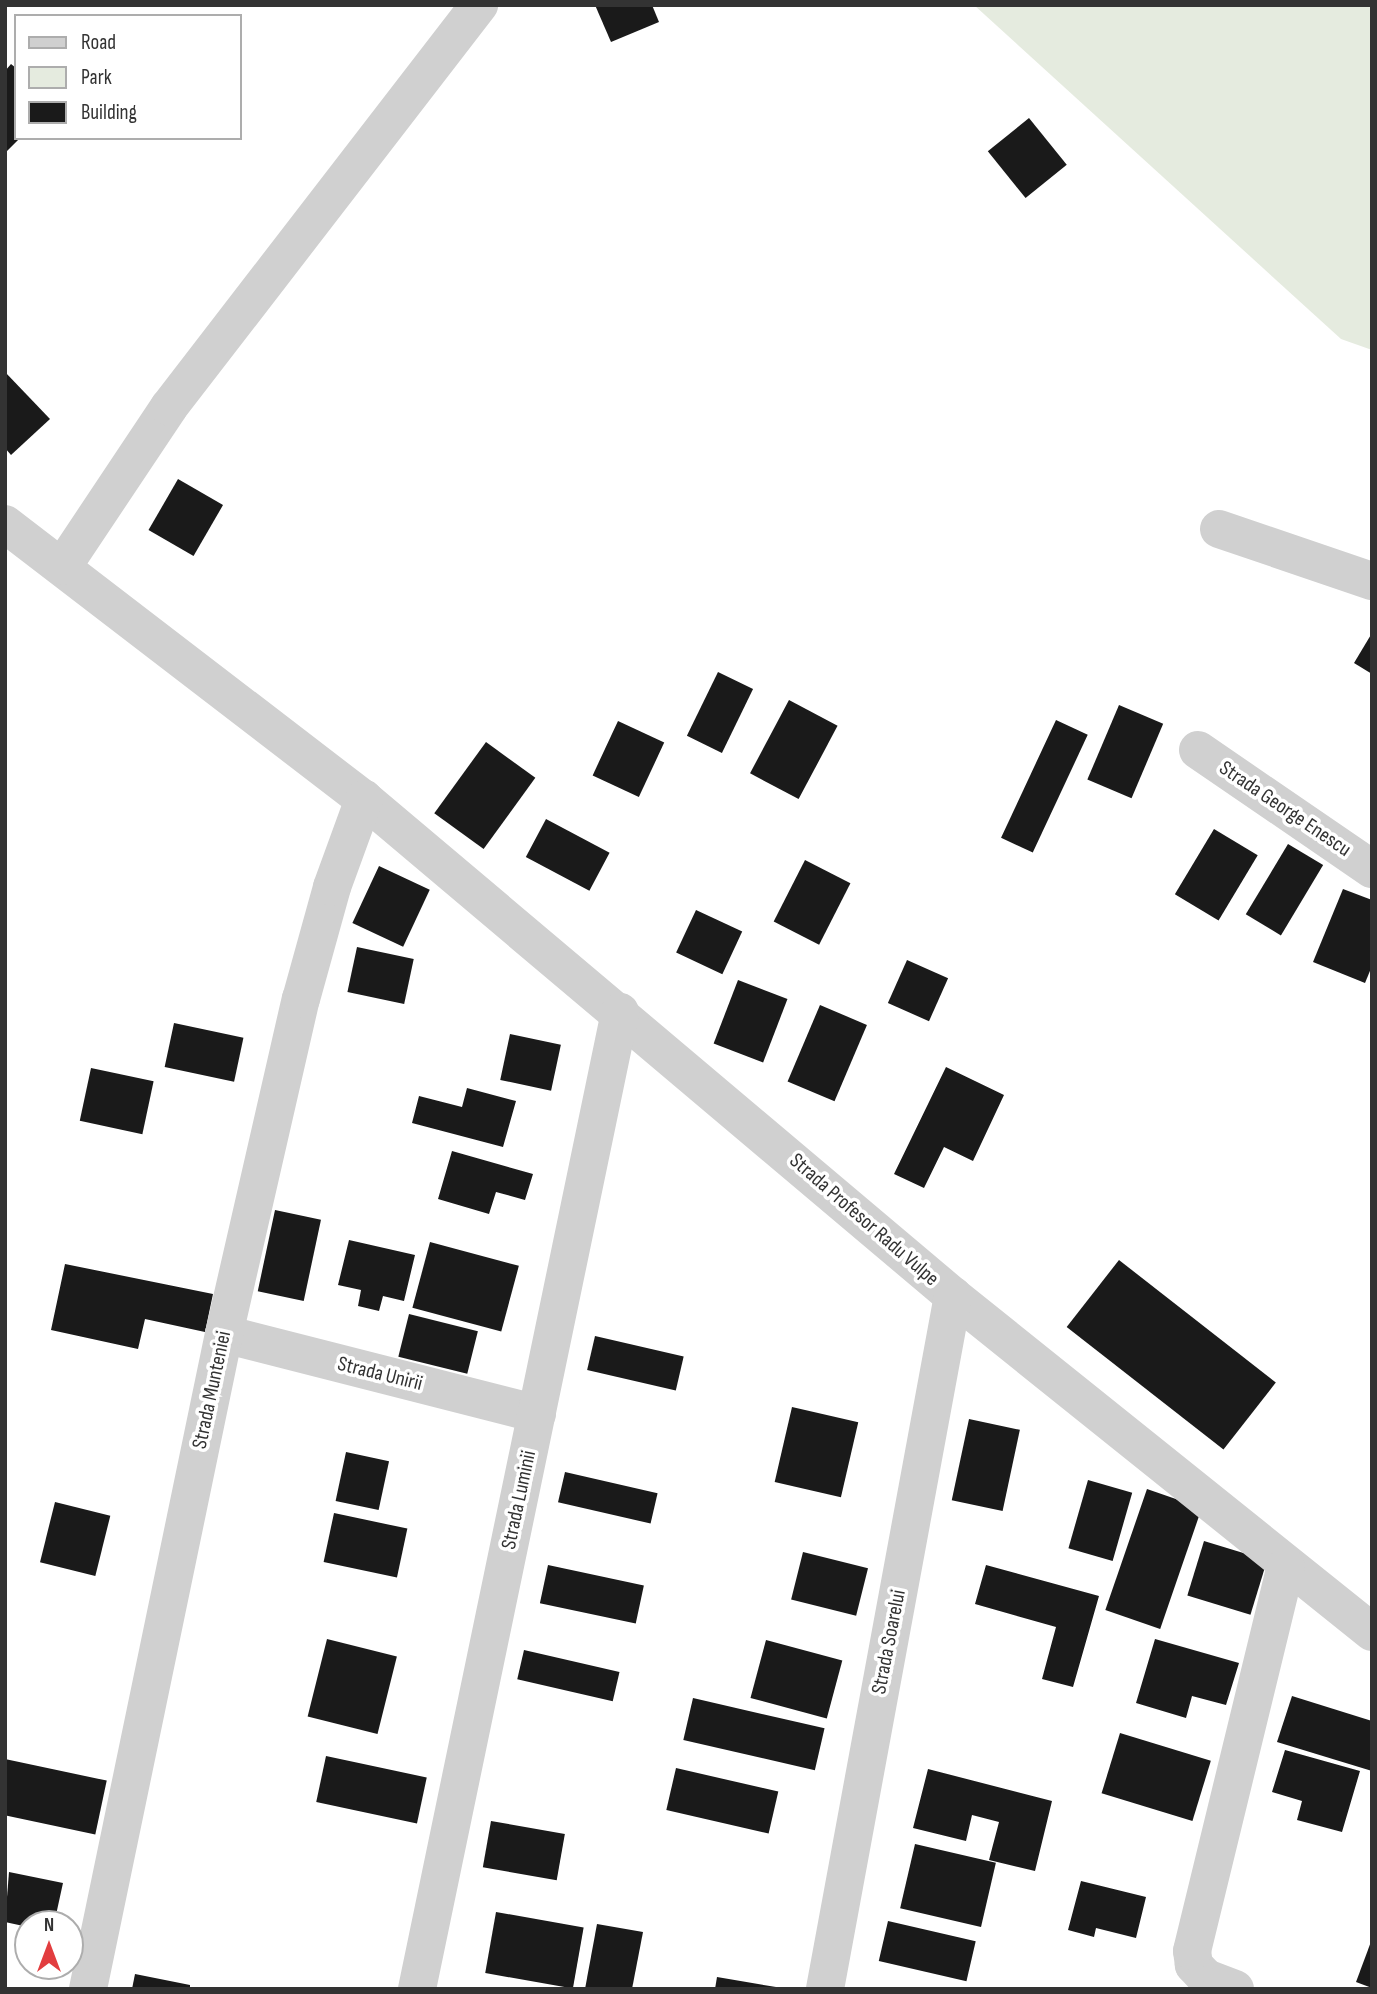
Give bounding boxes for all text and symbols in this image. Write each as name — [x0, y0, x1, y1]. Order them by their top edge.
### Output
legend — [14, 14, 242, 140]
text: Road — [81, 30, 116, 55]
text: Park — [81, 65, 112, 90]
text: Building — [81, 100, 137, 125]
street label: Strada George Enescu — [1214, 756, 1356, 862]
street label: Strada Profesor Radu Vulpe — [784, 1148, 944, 1292]
street label: Strada Munteniei — [187, 1329, 237, 1451]
street label: Strada Unirii — [335, 1351, 425, 1397]
street label: Strada Luminii — [496, 1448, 542, 1552]
street label: Strada Soarelui — [867, 1588, 911, 1696]
north arrow — [14, 1910, 84, 1980]
text: N — [44, 1914, 54, 1937]

